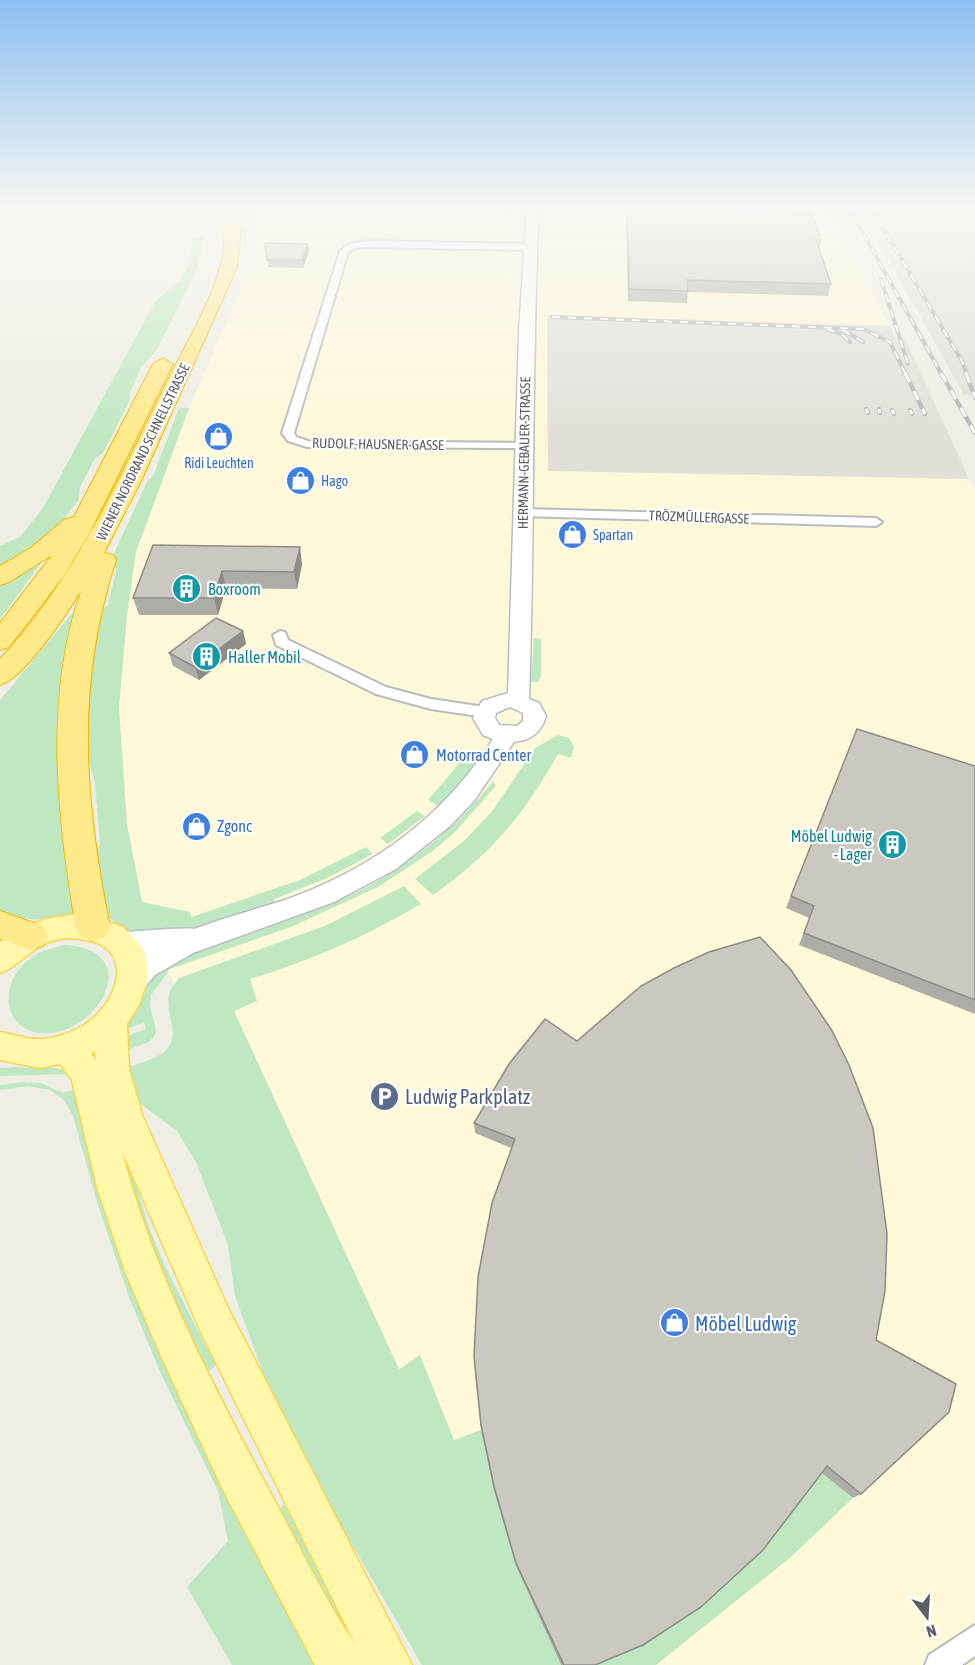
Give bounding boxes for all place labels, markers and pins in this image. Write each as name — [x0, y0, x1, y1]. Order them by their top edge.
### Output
shop icon: Ridi Leuchten — [203, 420, 235, 452]
place label: Ridi Leuchten — [184, 455, 254, 471]
shop icon: Hago — [284, 465, 316, 497]
place label: Hago — [321, 473, 348, 489]
shop icon: Spartan — [556, 519, 588, 551]
place label: Spartan — [593, 527, 633, 543]
building icon: Boxroom — [171, 573, 203, 605]
place label: Boxroom — [208, 580, 261, 598]
building icon: Haller Mobil — [191, 641, 223, 673]
place label: Haller Mobil — [228, 648, 302, 666]
shop icon: Motorrad Center — [399, 739, 431, 771]
place label: Motorrad Center — [436, 746, 531, 764]
shop icon: Zgonc — [180, 810, 212, 842]
place label: Zgonc — [217, 817, 252, 836]
place label: Möbel Ludwig - Lager — [791, 827, 872, 864]
building icon: Möbel Ludwig - Lager — [877, 829, 909, 861]
parking icon: Ludwig Parkplatz — [368, 1080, 400, 1112]
place label: Ludwig Parkplatz — [405, 1085, 530, 1108]
shop icon: Möbel Ludwig — [658, 1307, 690, 1339]
place label: Möbel Ludwig — [695, 1312, 797, 1335]

